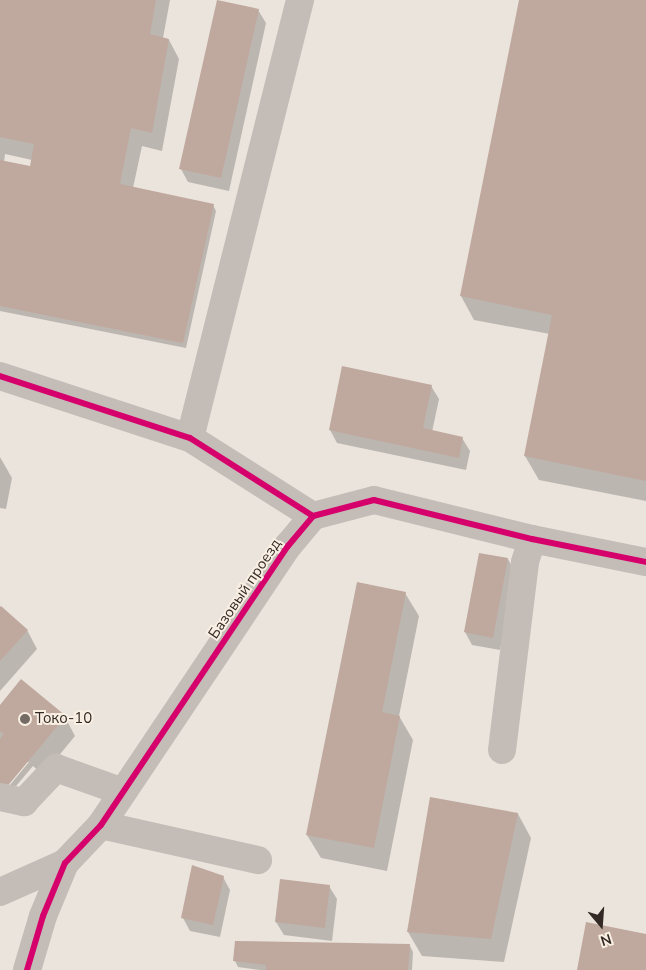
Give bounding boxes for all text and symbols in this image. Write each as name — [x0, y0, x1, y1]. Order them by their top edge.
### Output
street label: Базовый проезд — [205, 536, 285, 642]
place label: Токо-10 — [35, 710, 92, 728]
marker: Токо-10 — [19, 713, 31, 725]
north arrow — [576, 900, 626, 950]
text: N — [598, 929, 614, 950]

